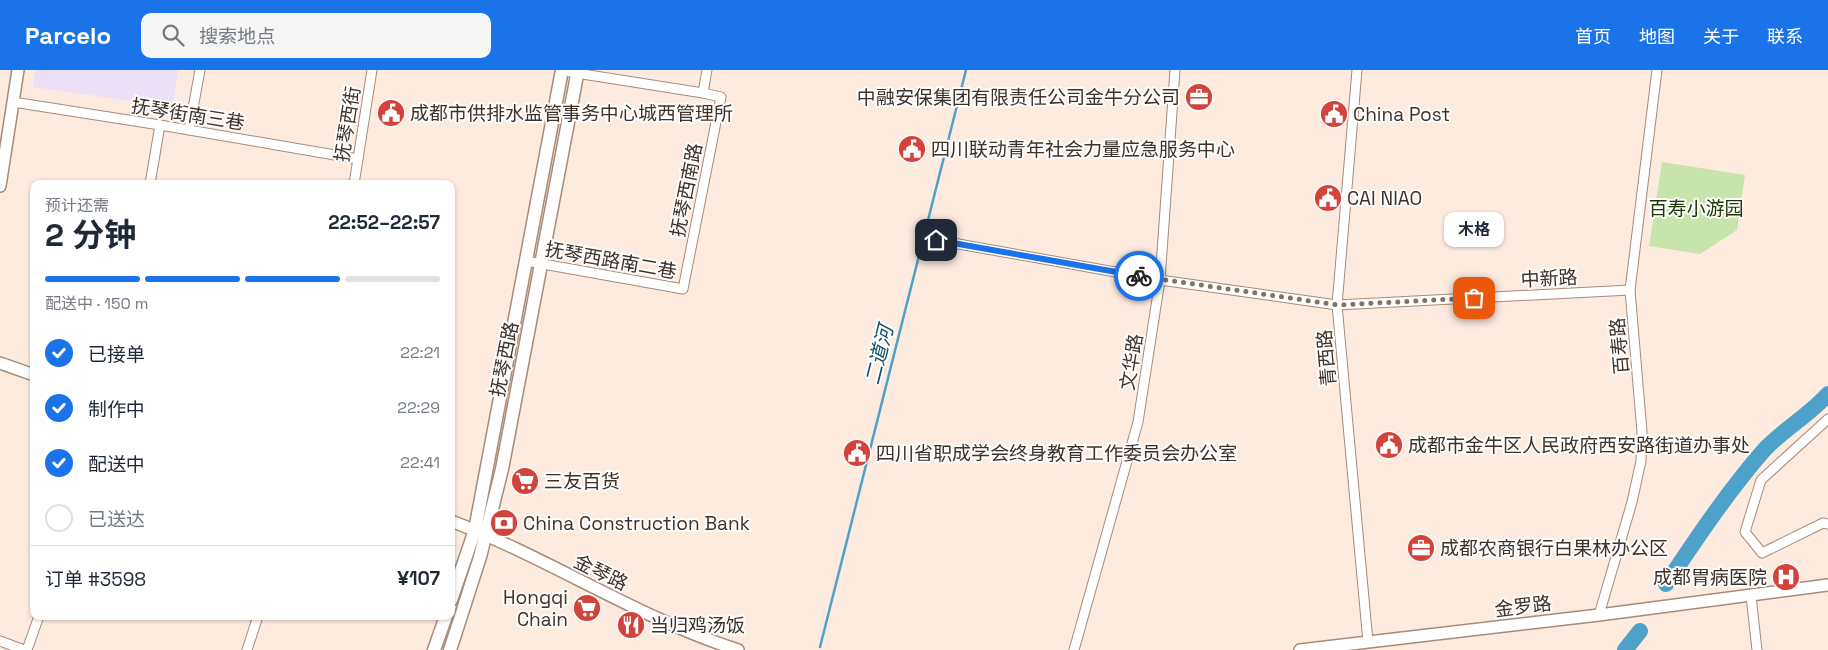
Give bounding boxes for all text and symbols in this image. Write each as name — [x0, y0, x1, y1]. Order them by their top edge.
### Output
search box — [141, 13, 491, 58]
text: Parcelo — [25, 20, 111, 51]
icon: search — [159, 21, 187, 49]
text: 搜索地点 — [199, 24, 275, 49]
text: 首页 — [1575, 25, 1611, 48]
text: 地图 — [1639, 25, 1675, 48]
text: 关于 — [1703, 25, 1739, 48]
text: 联系 — [1767, 25, 1803, 48]
office icon: 中融安保集团有限责任公司金牛分公司 — [1184, 82, 1214, 112]
street label: 抚琴西街 — [329, 85, 366, 164]
place label: 中融安保集团有限责任公司金牛分公司 — [857, 85, 1180, 110]
street label: 抚琴街南三巷 — [130, 93, 246, 136]
public building icon: 成都市供排水监管事务中心城西管理所 — [376, 98, 406, 128]
public building icon: China Post — [1319, 99, 1349, 129]
place label: 成都市供排水监管事务中心城西管理所 — [410, 101, 733, 126]
place label: China Post — [1353, 102, 1450, 127]
public building icon: 四川联动青年社会力量应急服务中心 — [897, 134, 927, 164]
place label: 四川联动青年社会力量应急服务中心 — [931, 137, 1235, 162]
street label: 抚琴西南路 — [665, 141, 708, 239]
public building icon: CAI NIAO — [1313, 183, 1343, 213]
place label: CAI NIAO — [1347, 186, 1422, 211]
text: 预计还需 — [45, 195, 109, 216]
park label: 百寿小游园 — [1648, 196, 1744, 221]
text: 22:52–22:57 — [328, 210, 440, 235]
callout: 木格 — [1444, 213, 1504, 248]
text: 2 分钟 — [45, 215, 136, 255]
pin — [915, 219, 957, 261]
text: 木格 — [1458, 219, 1490, 240]
icon: home — [922, 226, 950, 254]
street label: 抚琴西路南二巷 — [543, 237, 679, 284]
courier — [1114, 251, 1164, 301]
icon: bike — [1125, 262, 1153, 290]
street label: 中新路 — [1520, 265, 1578, 292]
pin — [1453, 277, 1495, 319]
icon: bag — [1460, 284, 1488, 312]
text: 配送中 · 150 m — [45, 293, 149, 314]
street label: 百寿路 — [1605, 316, 1634, 375]
street label: 抚琴西路 — [485, 319, 524, 399]
water label: 二道河 — [859, 319, 900, 387]
street label: 青西路 — [1312, 328, 1341, 387]
street label: 文华路 — [1115, 332, 1148, 392]
icon: check — [45, 339, 73, 367]
text: 已接单 — [88, 342, 145, 367]
text: 22:21 — [400, 342, 440, 363]
icon: check — [45, 394, 73, 422]
text: 制作中 — [88, 397, 145, 422]
text: 22:29 — [397, 397, 440, 418]
public building icon: 成都市金牛区人民政府西安路街道办事处 — [1374, 430, 1404, 460]
place label: 成都市金牛区人民政府西安路街道办事处 — [1408, 433, 1750, 458]
public building icon: 四川省职成学会终身教育工作委员会办公室 — [842, 438, 872, 468]
place label: 四川省职成学会终身教育工作委员会办公室 — [876, 441, 1237, 466]
icon: check — [45, 449, 73, 477]
text: 配送中 — [88, 452, 145, 477]
text: 22:41 — [400, 452, 440, 473]
supermarket icon: 三友百货 — [510, 466, 540, 496]
place label: 三友百货 — [544, 469, 620, 494]
text: 已送达 — [88, 507, 145, 532]
bank icon: China Construction Bank — [489, 508, 519, 538]
place label: China Construction Bank — [523, 511, 750, 536]
office icon: 成都农商银行白果林办公区 — [1406, 533, 1436, 563]
place label: 成都农商银行白果林办公区 — [1440, 536, 1668, 561]
street label: 金琴路 — [570, 549, 632, 596]
hospital icon: 成都胃病医院 — [1771, 562, 1801, 592]
place label: 成都胃病医院 — [1653, 565, 1767, 590]
text: ¥107 — [397, 566, 440, 591]
text: 订单 #3598 — [45, 567, 146, 592]
place label: Hongqi Chain — [503, 585, 568, 632]
street label: 金罗路 — [1493, 591, 1553, 622]
supermarket icon: Hongqi Chain — [572, 593, 602, 623]
restaurant icon: 当归鸡汤饭 — [616, 610, 646, 640]
place label: 当归鸡汤饭 — [650, 613, 745, 638]

